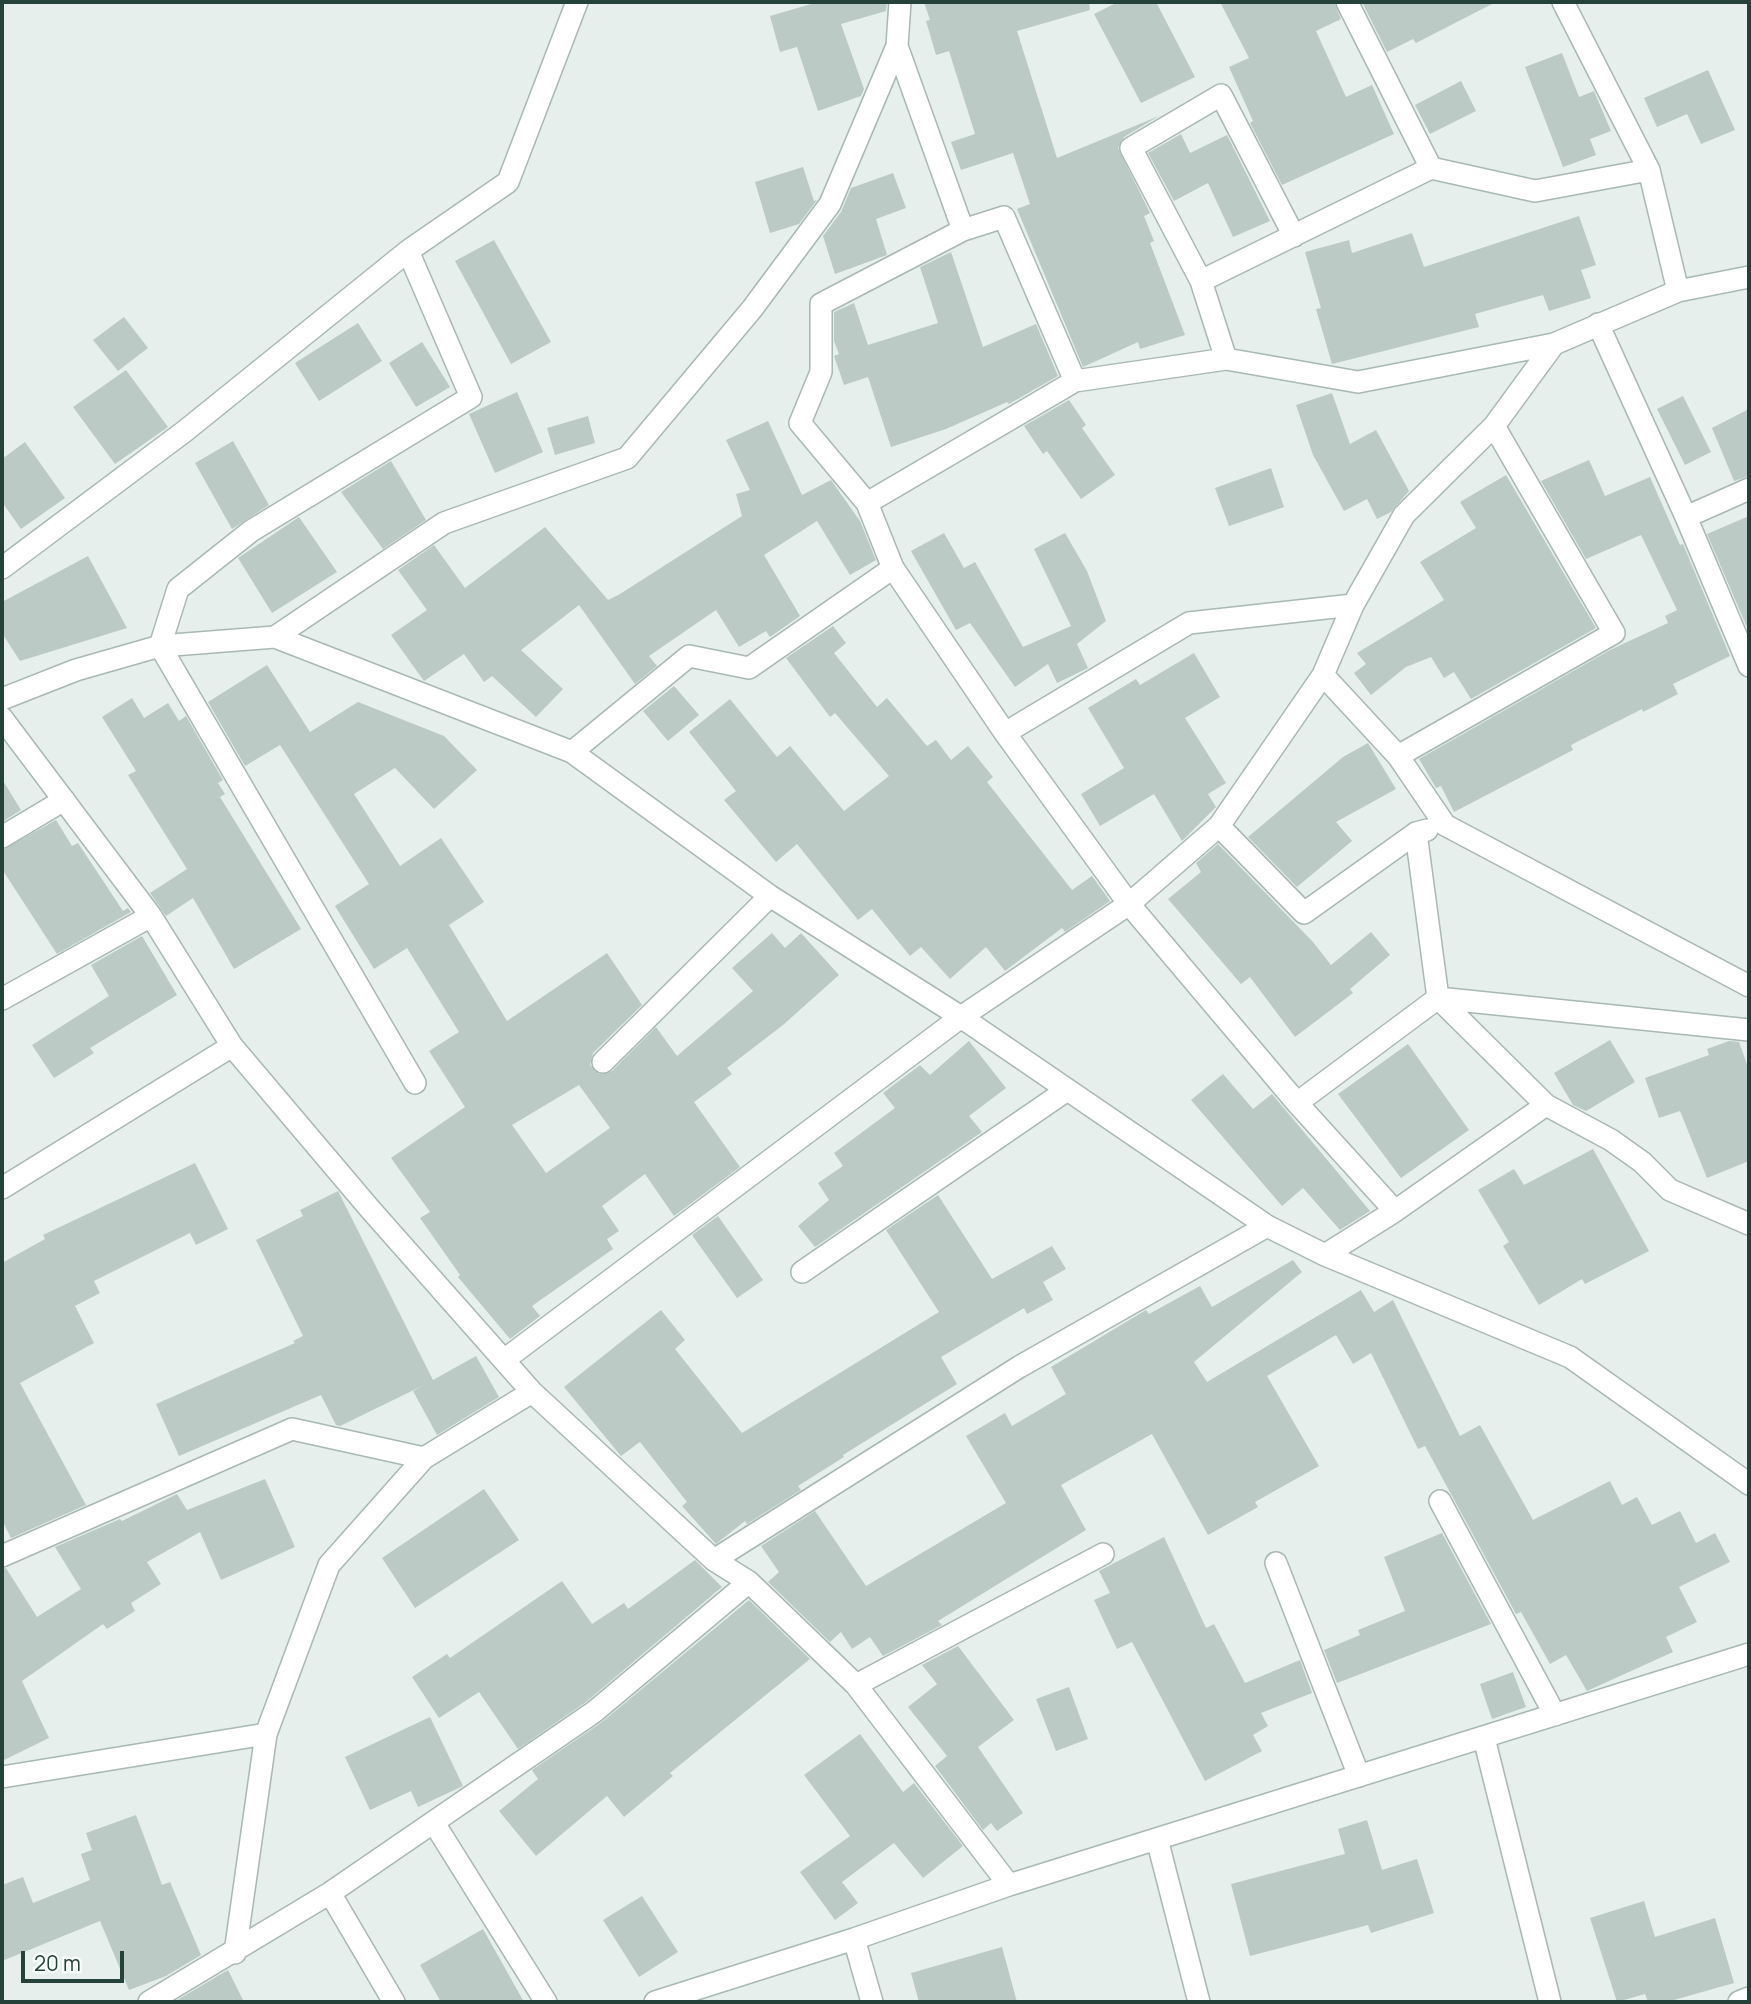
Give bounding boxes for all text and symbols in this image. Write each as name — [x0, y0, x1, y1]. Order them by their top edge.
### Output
scale bar — [24, 1938, 128, 1982]
text: 20 m — [34, 1949, 81, 1977]

